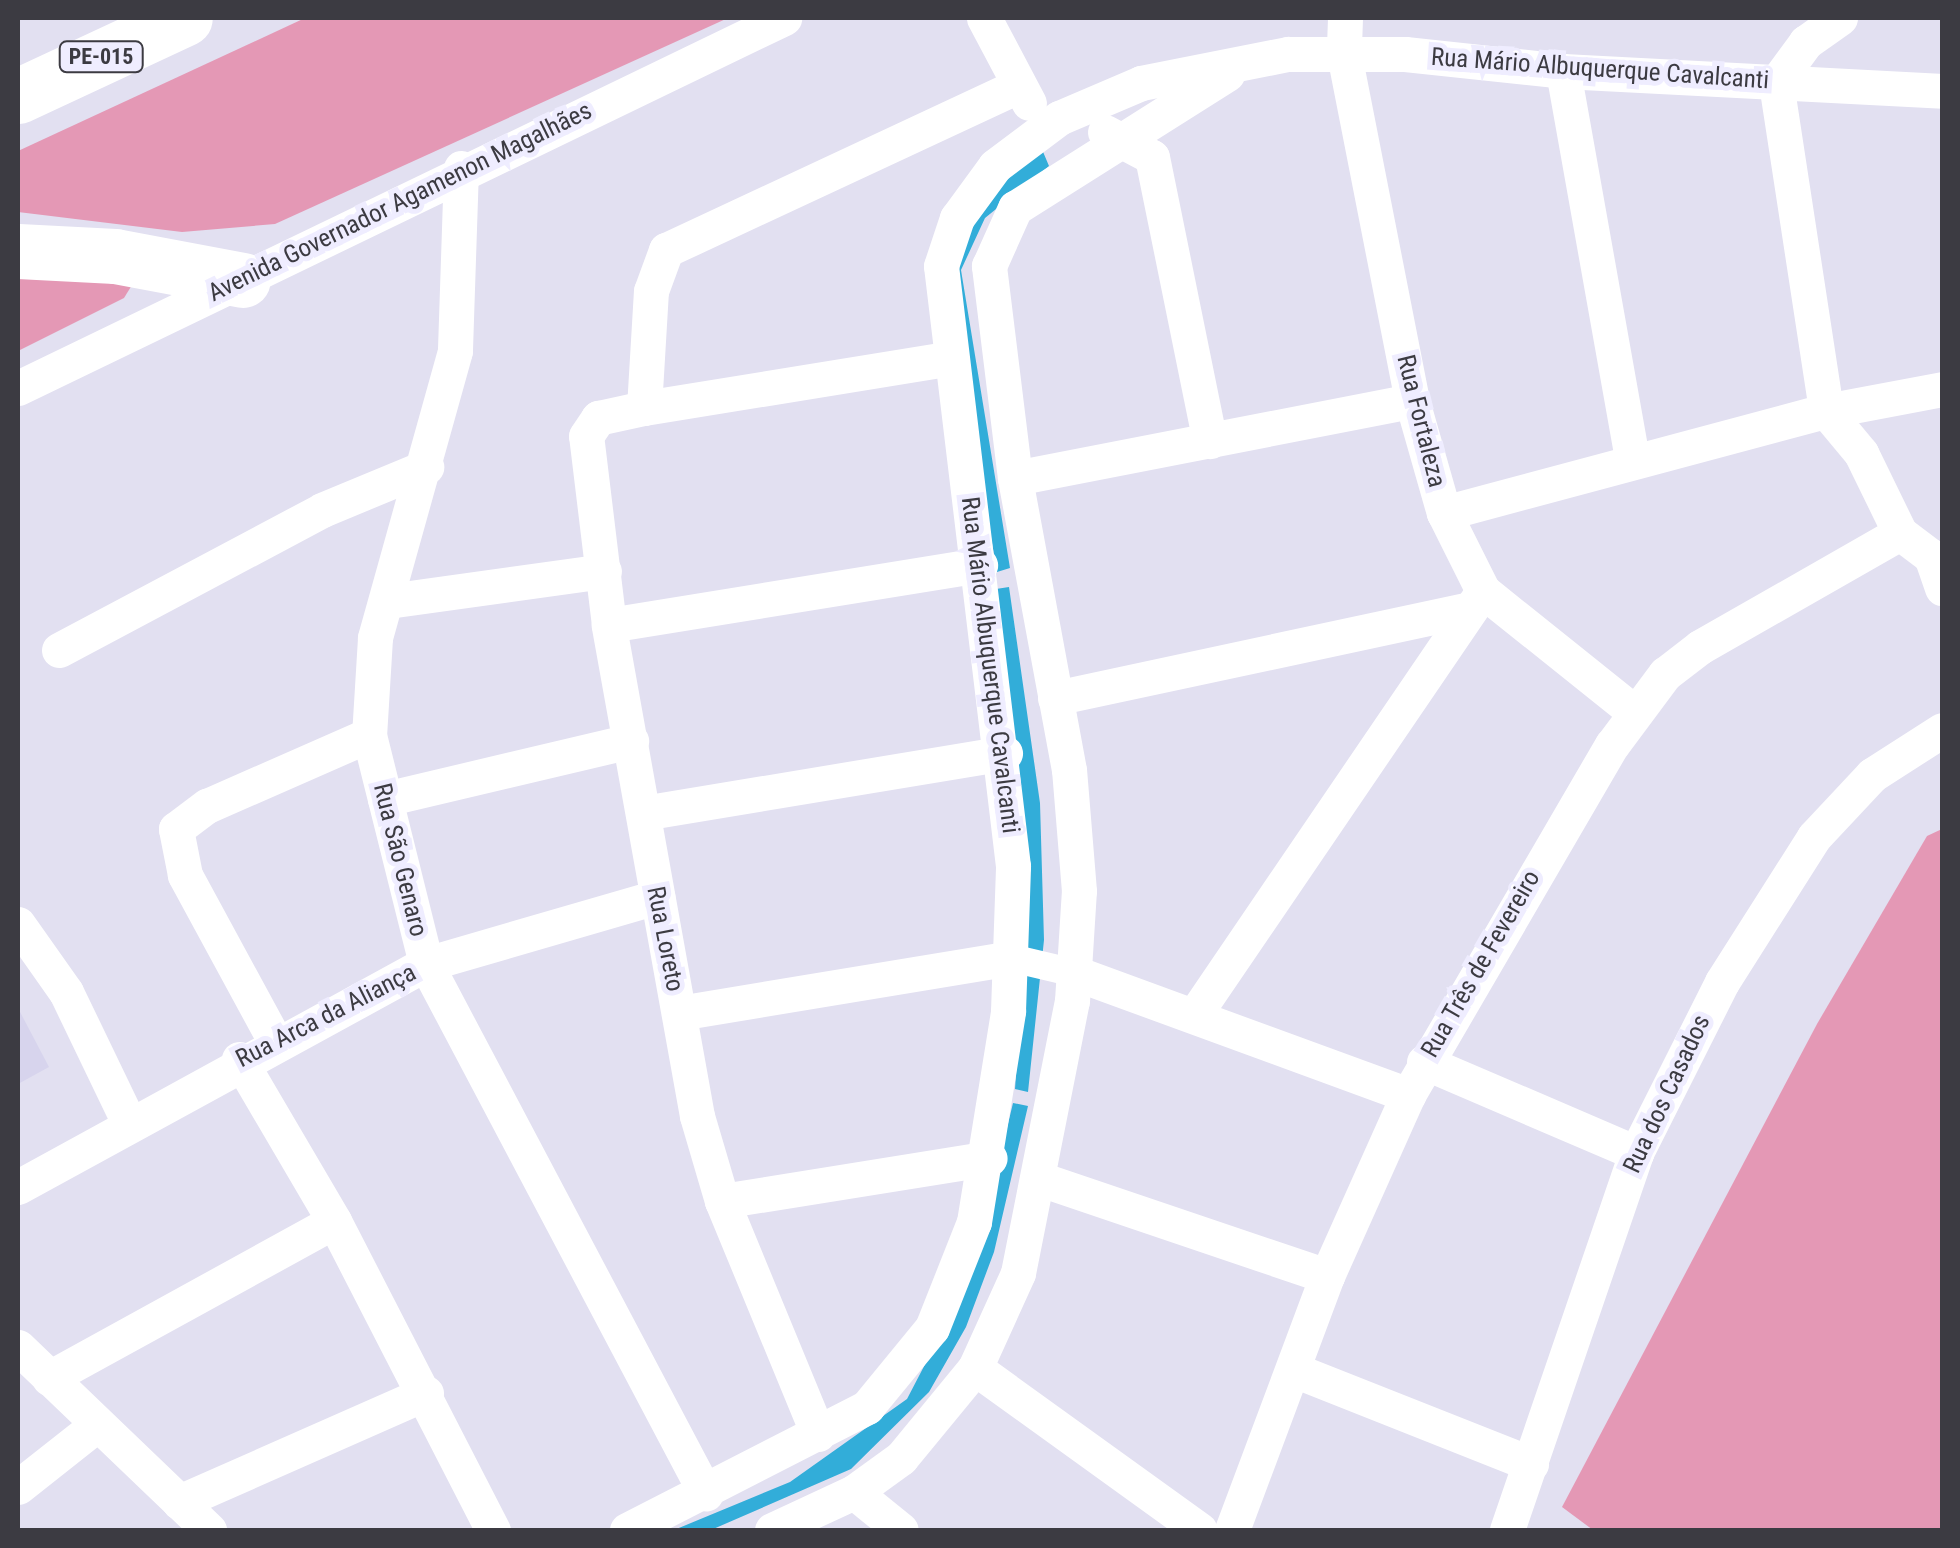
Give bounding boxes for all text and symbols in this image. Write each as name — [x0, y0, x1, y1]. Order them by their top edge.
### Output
road number: PE-015 — [58, 40, 144, 74]
street label: Rua Mário Albuquerque Cavalcanti — [1430, 42, 1770, 96]
street label: Avenida Governador Agamenon Magalhães — [203, 96, 597, 308]
street label: Rua Fortaleza — [1390, 352, 1452, 490]
street label: Rua Mário Albuquerque Cavalcanti — [954, 495, 1026, 835]
street label: Rua São Genaro — [366, 780, 434, 940]
street label: Rua Três de Fevereiro — [1415, 865, 1547, 1063]
street label: Rua Loreto — [640, 884, 690, 994]
street label: Rua Arca da Aliança — [231, 958, 421, 1074]
street label: Rua dos Casados — [1617, 1010, 1717, 1178]

